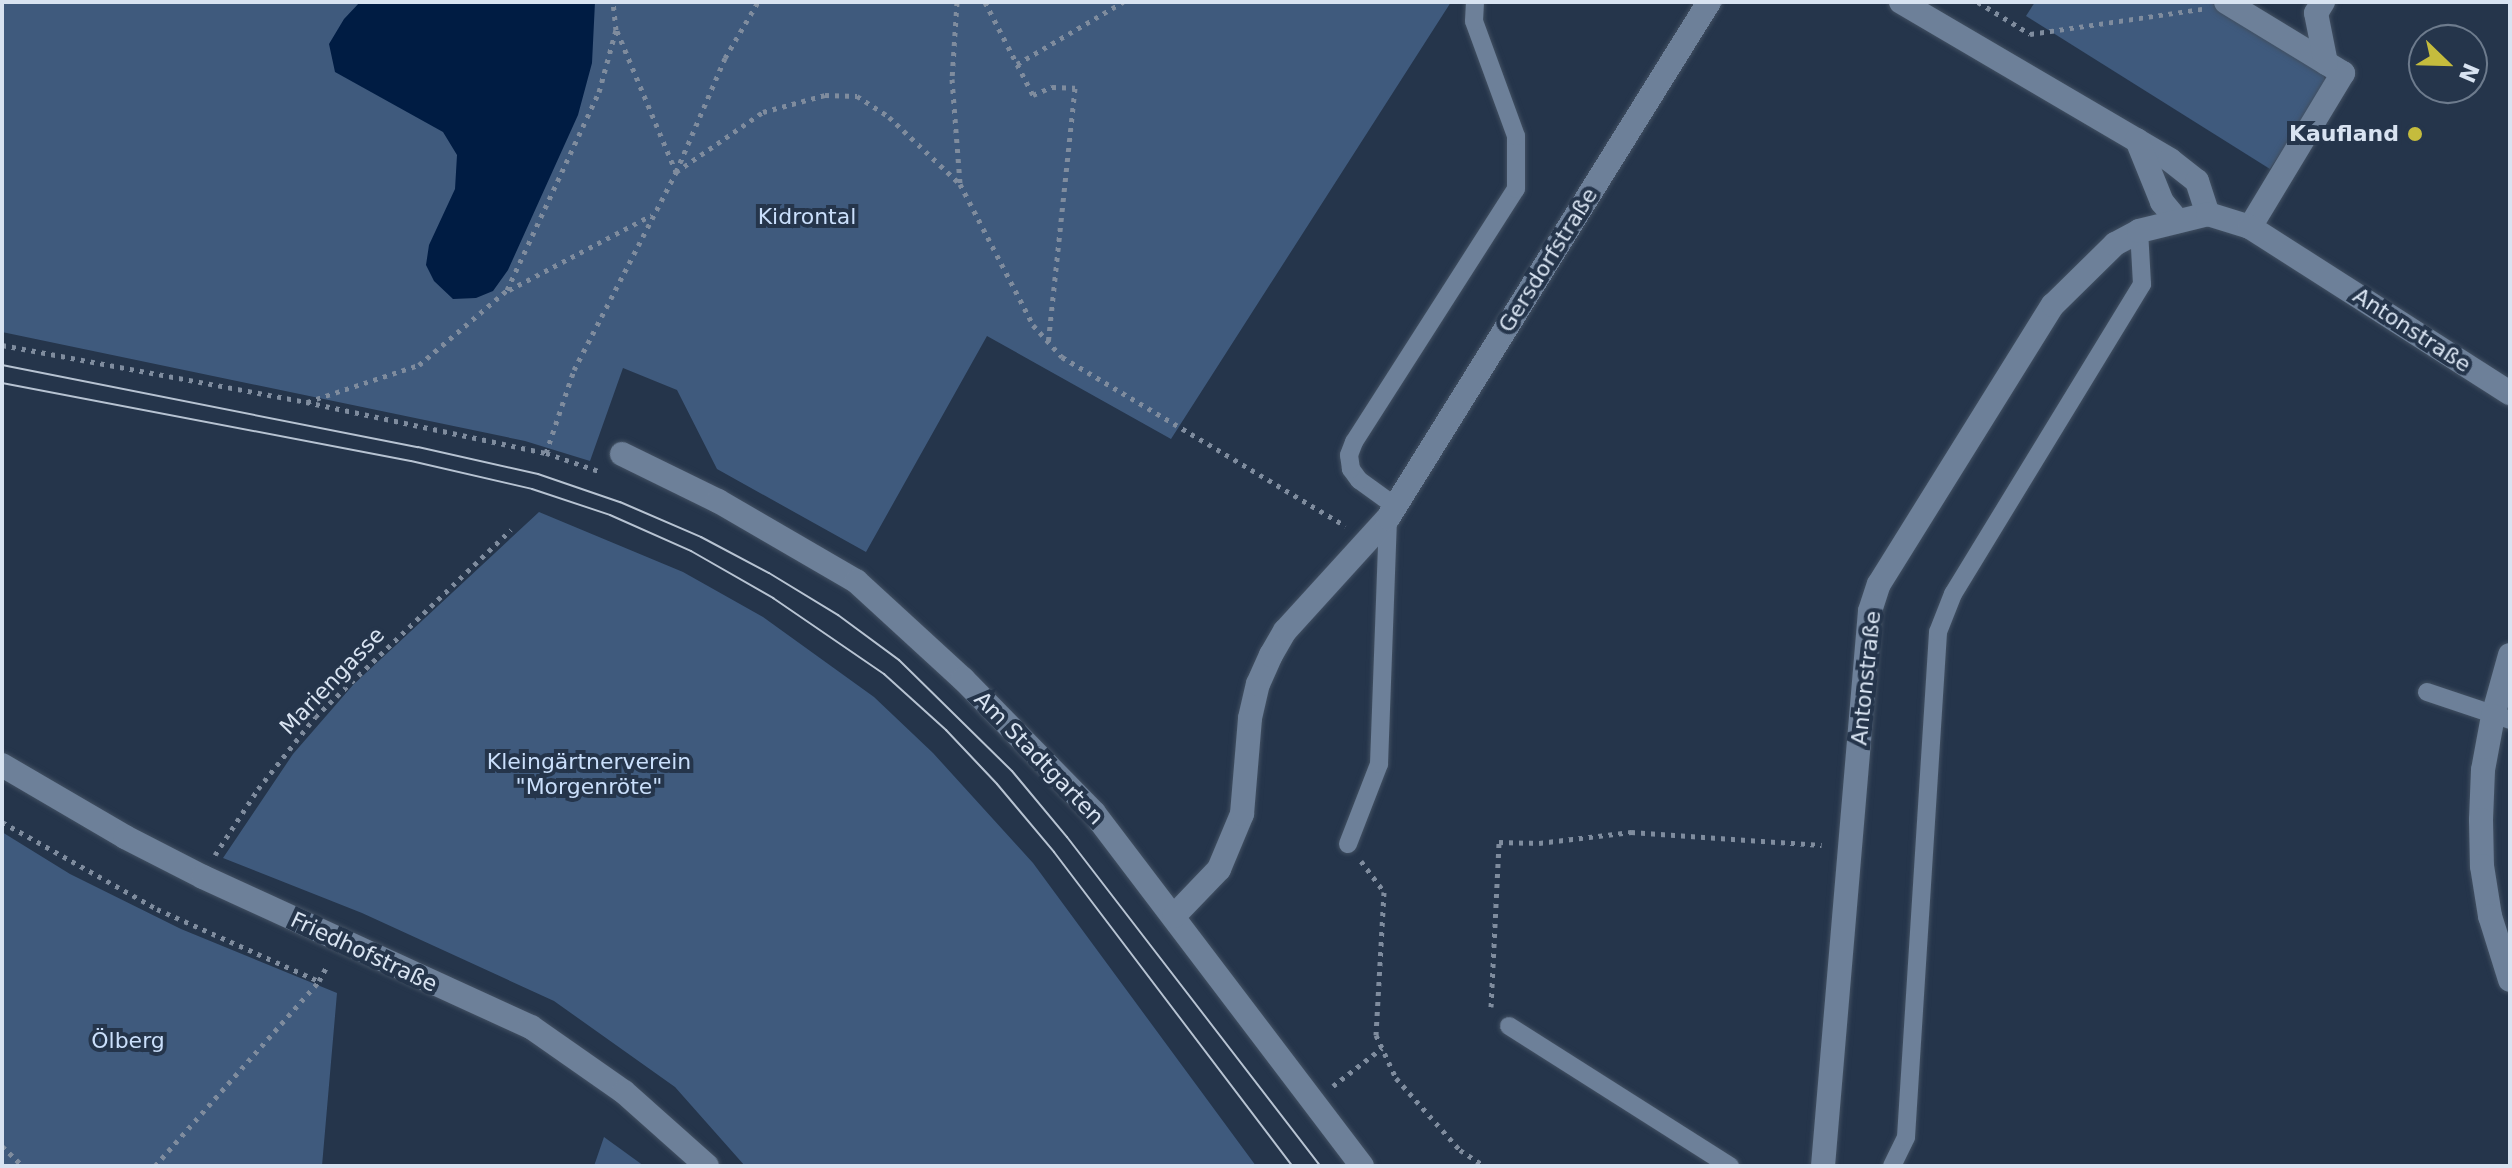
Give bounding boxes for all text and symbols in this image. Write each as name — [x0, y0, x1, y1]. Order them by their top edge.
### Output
north arrow — [2408, 24, 2488, 104]
text: N — [2454, 59, 2484, 86]
place label: Kaufland — [2289, 121, 2399, 147]
marker: Kaufland — [2406, 125, 2424, 143]
street label: Gersdorfstraße — [1493, 183, 1603, 337]
park label: Kidrontal — [758, 204, 856, 230]
street label: Antonstraße — [2348, 282, 2476, 378]
street label: Antonstraße — [1846, 609, 1886, 747]
street label: Mariengasse — [274, 622, 390, 740]
street label: Am Stadtgarten — [969, 686, 1109, 830]
park label: Kleingärtnerverein "Morgenröte" — [487, 748, 691, 800]
street label: Friedhofstraße — [286, 906, 442, 998]
park label: Ölberg — [91, 1028, 165, 1054]

